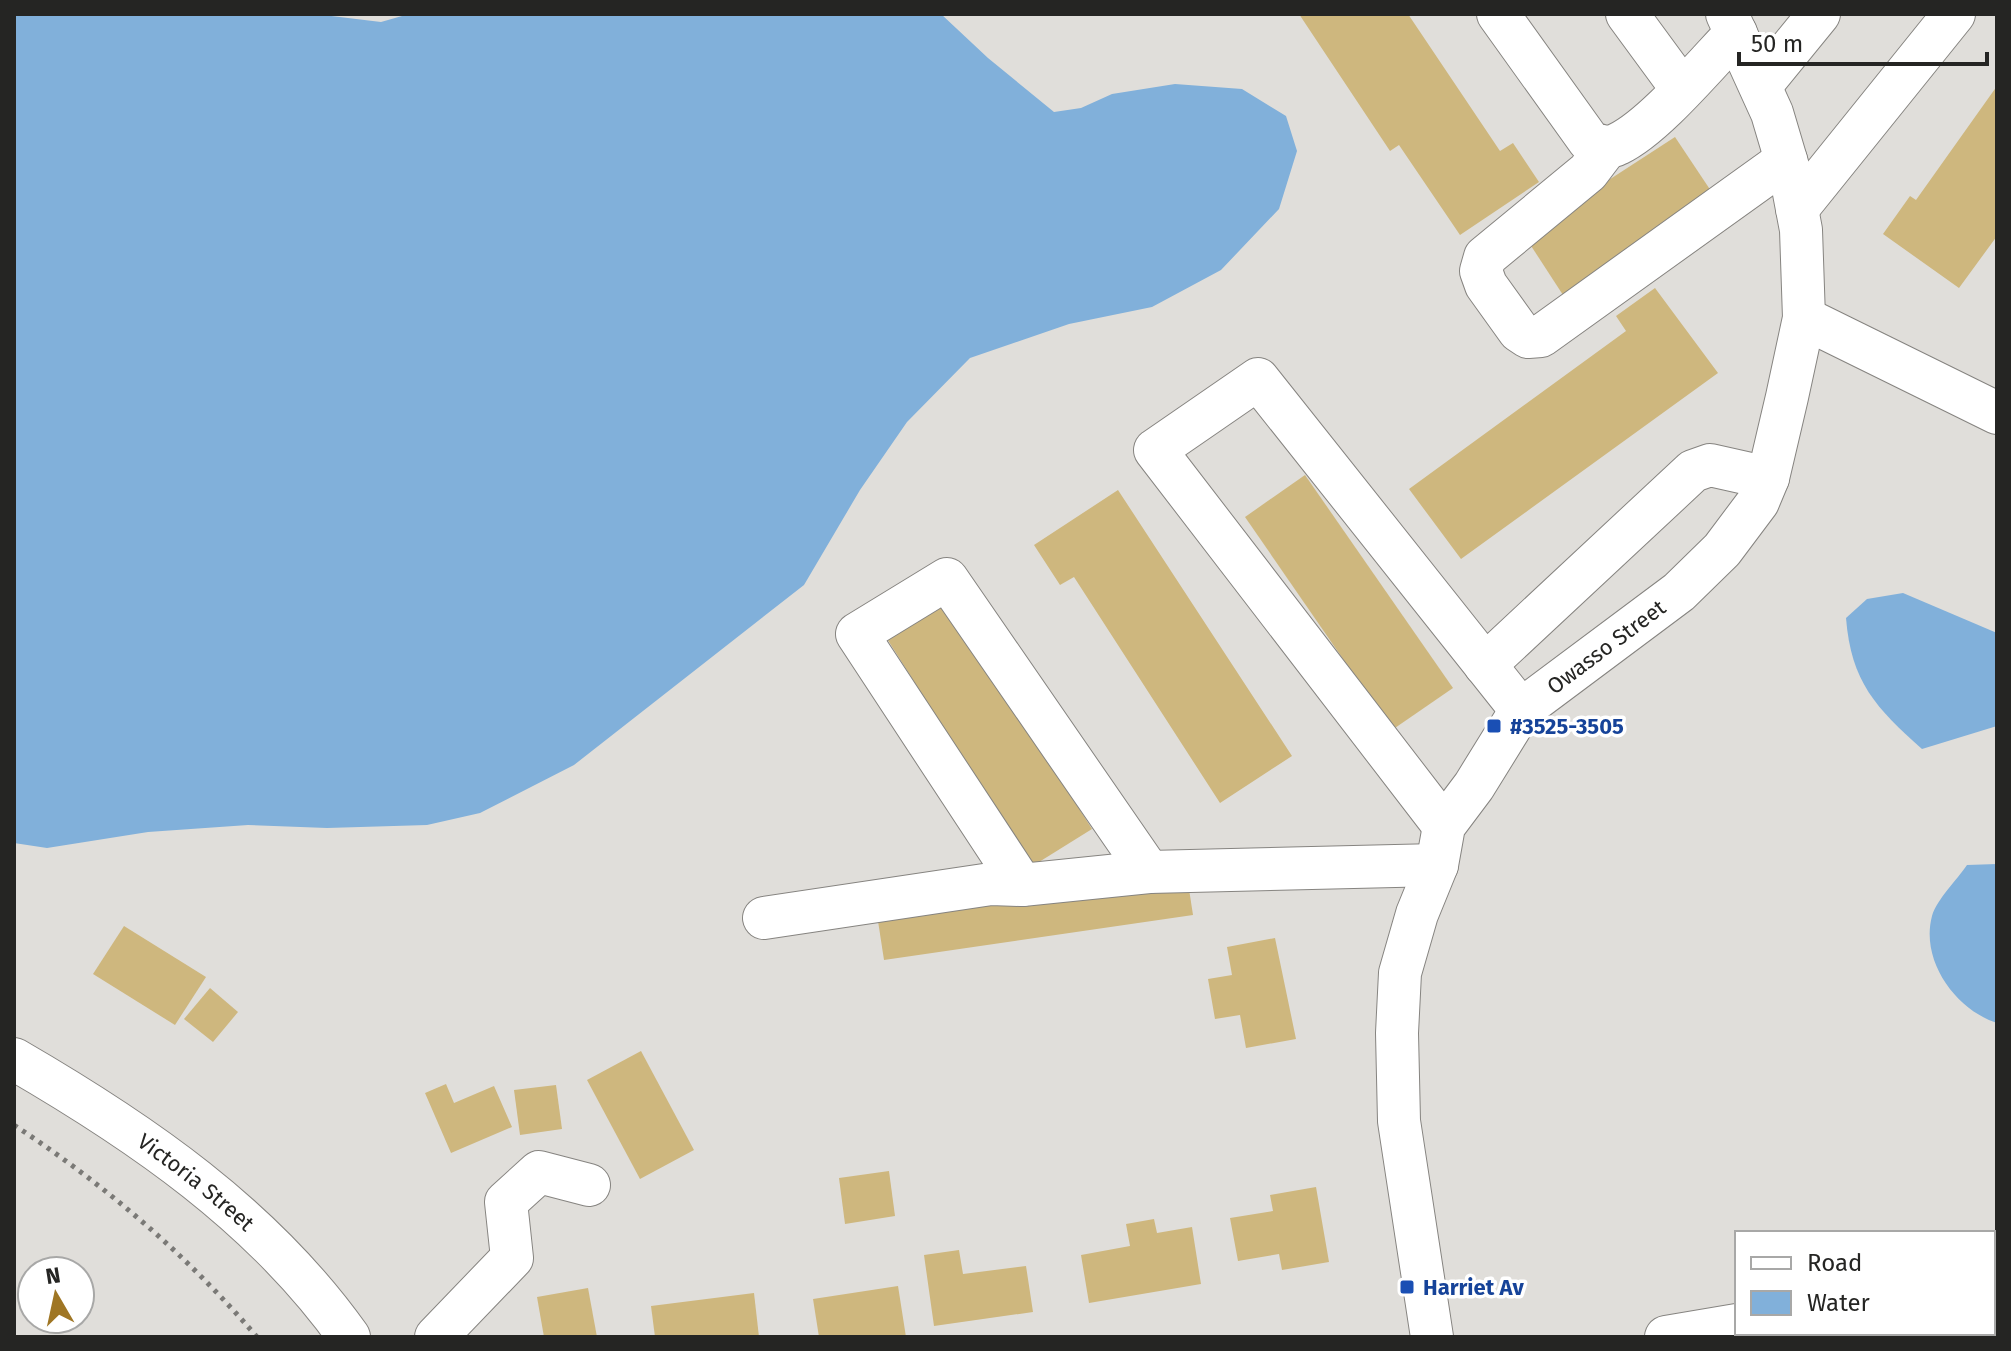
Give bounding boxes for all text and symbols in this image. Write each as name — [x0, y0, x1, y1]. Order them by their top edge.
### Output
scale bar — [1739, 16, 1987, 66]
text: 50 m — [1751, 30, 1803, 58]
street label: Owasso Street — [1541, 593, 1671, 700]
place label: #3525-3505 — [1510, 713, 1624, 740]
marker: #3525-3505 — [1485, 717, 1503, 735]
street label: Victoria Street — [132, 1127, 260, 1237]
legend — [1735, 1231, 1995, 1335]
text: Road — [1807, 1249, 1862, 1277]
north arrow — [16, 1255, 96, 1335]
text: N — [44, 1261, 62, 1290]
place label: Harriet Av — [1423, 1274, 1524, 1301]
marker: Harriet Av — [1398, 1278, 1416, 1296]
text: Water — [1807, 1289, 1871, 1317]

